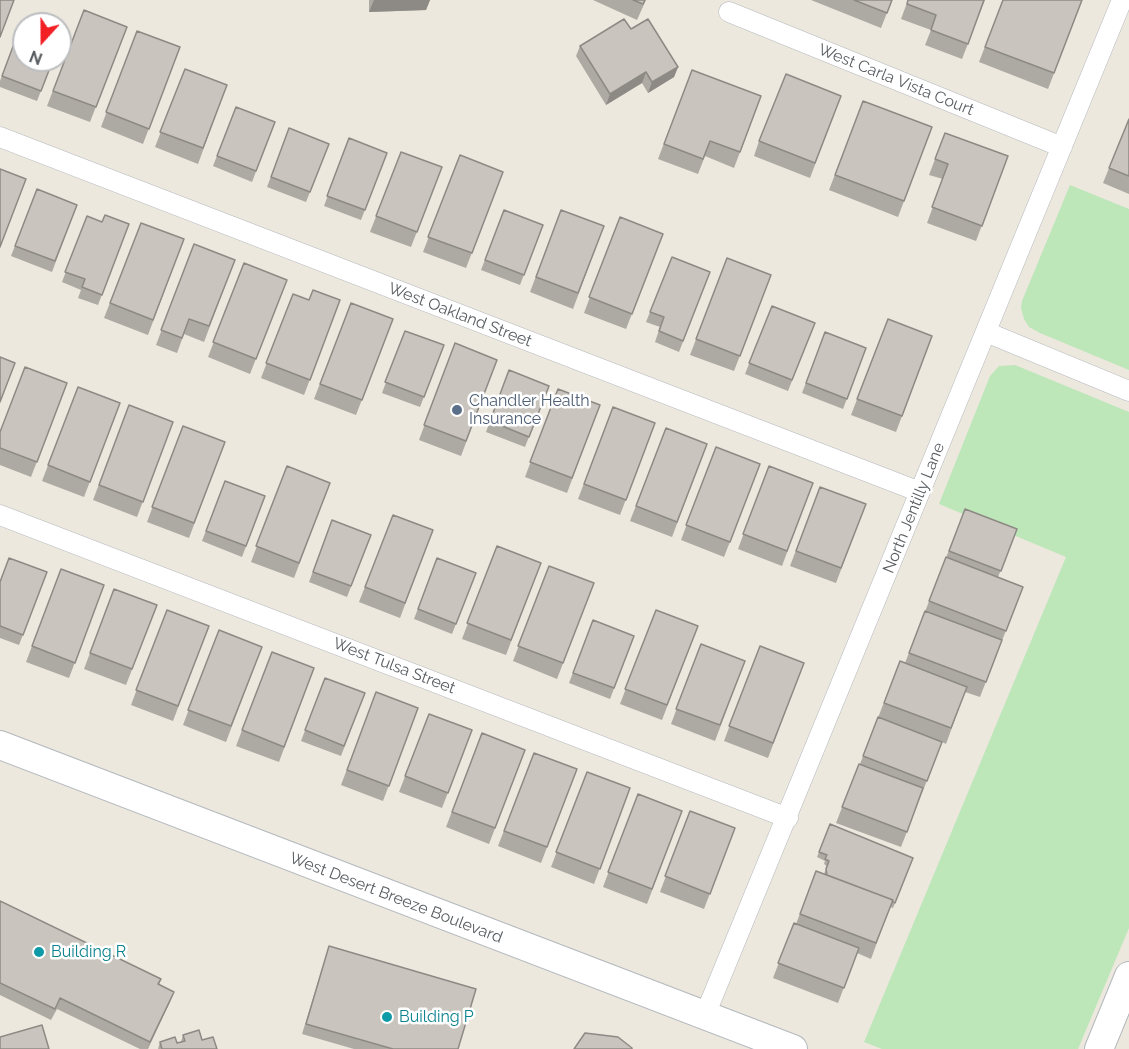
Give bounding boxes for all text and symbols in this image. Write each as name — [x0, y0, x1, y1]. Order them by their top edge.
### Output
north arrow — [12, 12, 72, 72]
street label: West Carla Vista Court — [815, 40, 977, 120]
text: N — [27, 46, 45, 68]
street label: West Oakland Street — [386, 279, 534, 351]
place label: Chandler Health Insurance — [469, 391, 590, 429]
marker: Chandler Health Insurance — [450, 403, 464, 417]
street label: North Jentilly Lane — [879, 440, 949, 576]
street label: West Tulsa Street — [330, 634, 458, 698]
street label: West Desert Breeze Boulevard — [287, 848, 505, 948]
place label: Building R — [51, 942, 126, 962]
marker: Building R — [32, 945, 46, 959]
place label: Building P — [399, 1007, 474, 1027]
marker: Building P — [380, 1010, 394, 1024]

